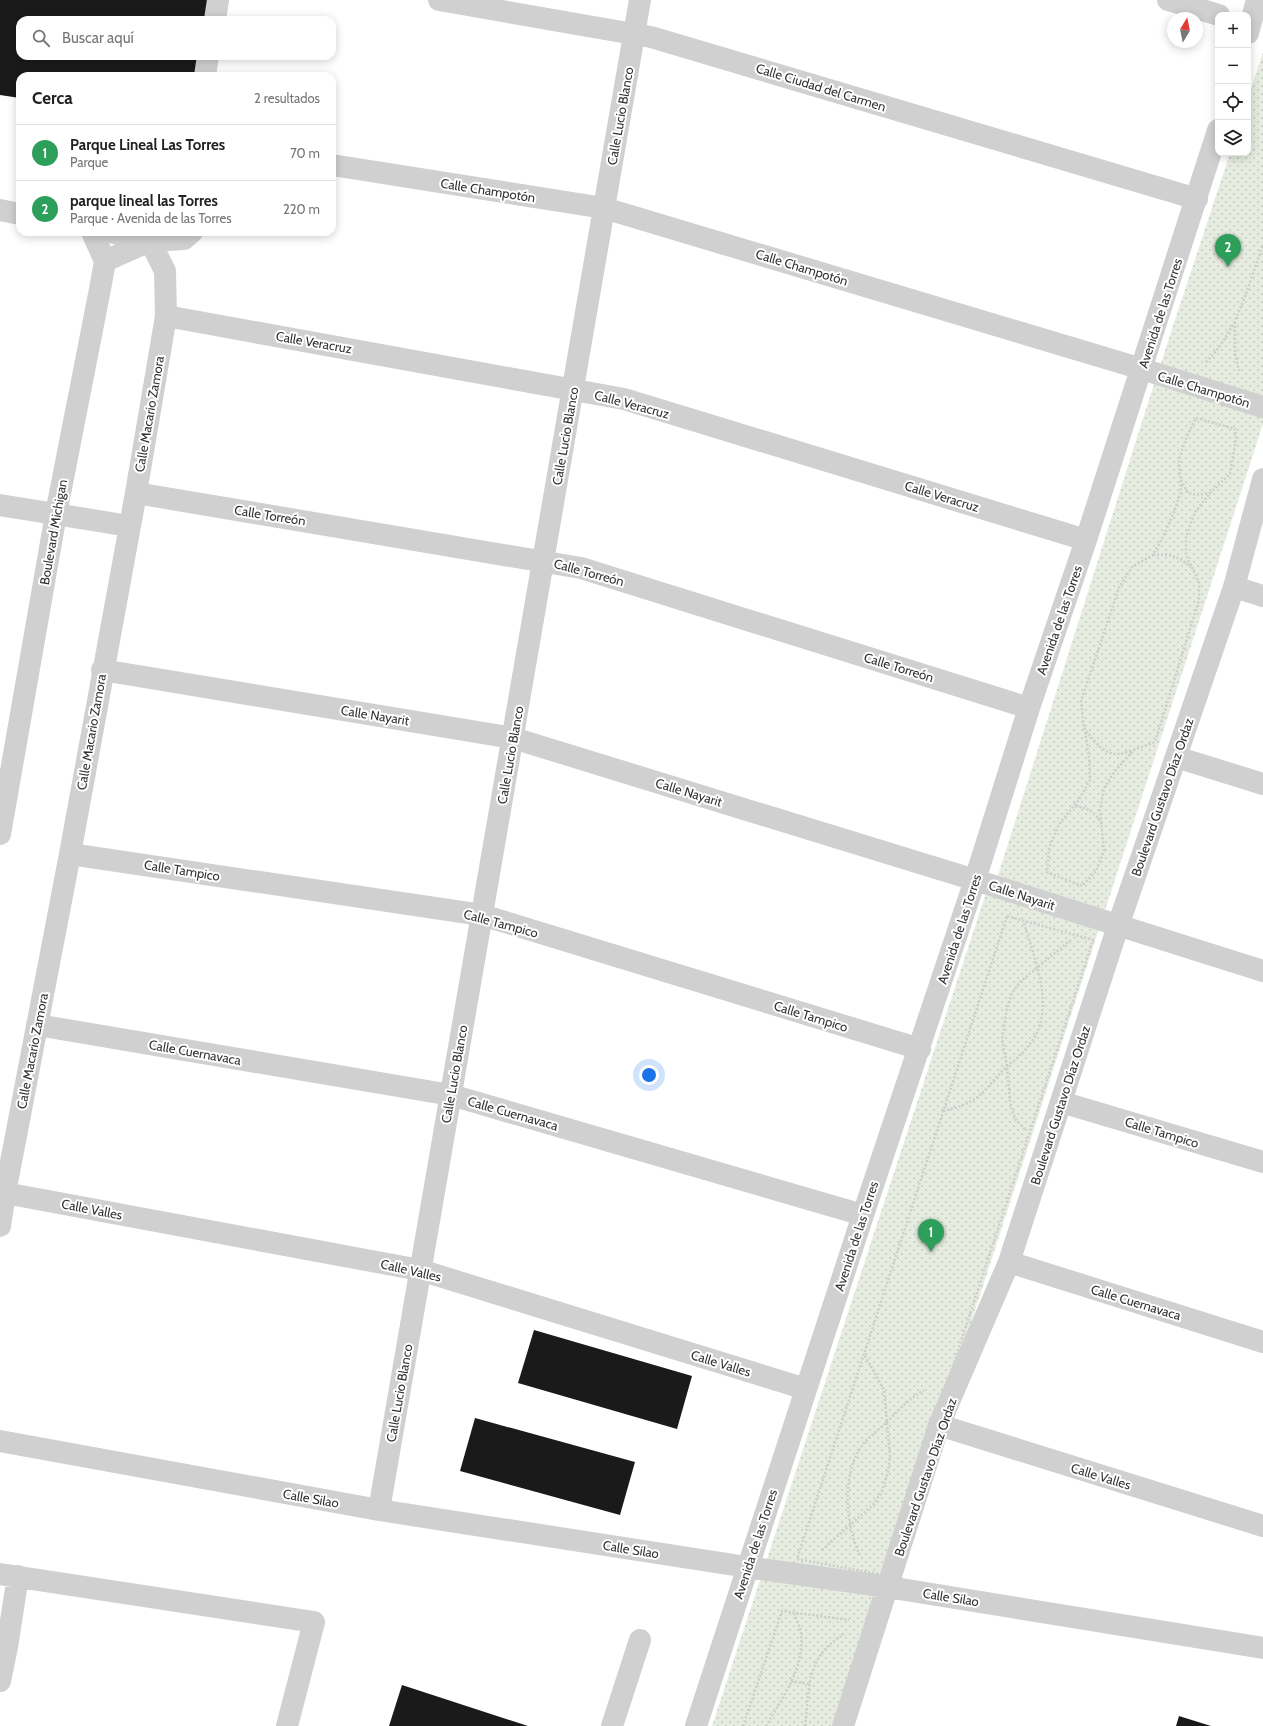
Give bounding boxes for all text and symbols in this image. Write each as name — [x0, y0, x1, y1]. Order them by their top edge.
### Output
north arrow — [1167, 12, 1203, 48]
map controls — [1215, 12, 1251, 156]
button: + — [1215, 12, 1251, 48]
search box — [16, 16, 336, 60]
icon: search — [30, 27, 52, 49]
text: Buscar aquí — [62, 29, 134, 47]
button: − — [1215, 48, 1251, 84]
street label: Calle Ciudad del Carmen — [754, 60, 888, 114]
street label: Calle Lucio Blanco — [604, 66, 636, 166]
button: locate — [1215, 84, 1251, 120]
text: Cerca — [32, 88, 73, 108]
text: 2 resultados — [254, 90, 320, 106]
button: layers — [1215, 120, 1251, 156]
text: Parque Lineal Las Torres — [70, 136, 225, 154]
text: 1 — [43, 145, 47, 161]
text: 70 m — [290, 145, 320, 161]
text: Parque — [70, 154, 108, 170]
street label: Calle Champotón — [440, 175, 536, 205]
text: parque lineal las Torres — [70, 192, 218, 210]
text: 2 — [42, 201, 48, 217]
text: 220 m — [283, 201, 320, 217]
text: Parque · Avenida de las Torres — [70, 210, 232, 226]
pin: 2 — [1215, 234, 1241, 267]
street label: Calle Champotón — [754, 245, 850, 289]
street label: Avenida de las Torres — [1135, 256, 1185, 370]
street label: Calle Veracruz — [275, 327, 353, 357]
street label: Calle Macario Zamora — [131, 354, 167, 473]
street label: Calle Champotón — [1156, 367, 1252, 411]
street label: Calle Lucio Blanco — [549, 386, 581, 486]
street label: Calle Veracruz — [593, 386, 671, 422]
street label: Calle Veracruz — [903, 477, 981, 515]
street label: Boulevard Michigan — [36, 478, 70, 586]
street label: Calle Torreón — [233, 501, 307, 529]
street label: Calle Torreón — [552, 555, 626, 589]
street label: Avenida de las Torres — [1033, 563, 1085, 677]
street label: Calle Torreón — [862, 649, 936, 685]
street label: Calle Macario Zamora — [73, 672, 109, 791]
street label: Calle Nayarit — [340, 702, 411, 728]
street label: Calle Lucio Blanco — [494, 705, 526, 805]
street label: Boulevard Gustavo Díaz Ordaz — [1127, 716, 1197, 878]
street label: Calle Nayarit — [654, 774, 725, 810]
street label: Calle Tampico — [143, 856, 221, 884]
street label: Avenida de las Torres — [934, 872, 984, 986]
street label: Calle Nayarit — [987, 877, 1058, 913]
street label: Calle Tampico — [462, 905, 540, 941]
street label: Calle Macario Zamora — [13, 991, 51, 1110]
street label: Calle Tampico — [772, 997, 850, 1035]
street label: Boulevard Gustavo Díaz Ordaz — [1027, 1023, 1093, 1187]
street label: Calle Lucio Blanco — [438, 1024, 470, 1124]
street label: Calle Cuernavaca — [148, 1036, 243, 1068]
your location — [639, 1065, 659, 1085]
street label: Calle Cuernavaca — [466, 1092, 561, 1134]
street label: Calle Tampico — [1123, 1113, 1201, 1151]
street label: Avenida de las Torres — [831, 1179, 881, 1293]
street label: Calle Valles — [60, 1195, 124, 1223]
pin: 1 — [918, 1219, 944, 1252]
street label: Calle Valles — [379, 1255, 443, 1285]
street label: Calle Cuernavaca — [1089, 1281, 1184, 1324]
street label: Calle Lucio Blanco — [383, 1343, 415, 1443]
street label: Calle Valles — [689, 1346, 753, 1380]
street label: Boulevard Gustavo Díaz Ordaz — [890, 1396, 960, 1558]
street label: Calle Valles — [1069, 1459, 1133, 1493]
street label: Calle Silao — [282, 1485, 340, 1511]
street label: Avenida de las Torres — [730, 1487, 780, 1601]
street label: Calle Silao — [602, 1537, 660, 1561]
street label: Calle Silao — [922, 1585, 980, 1609]

